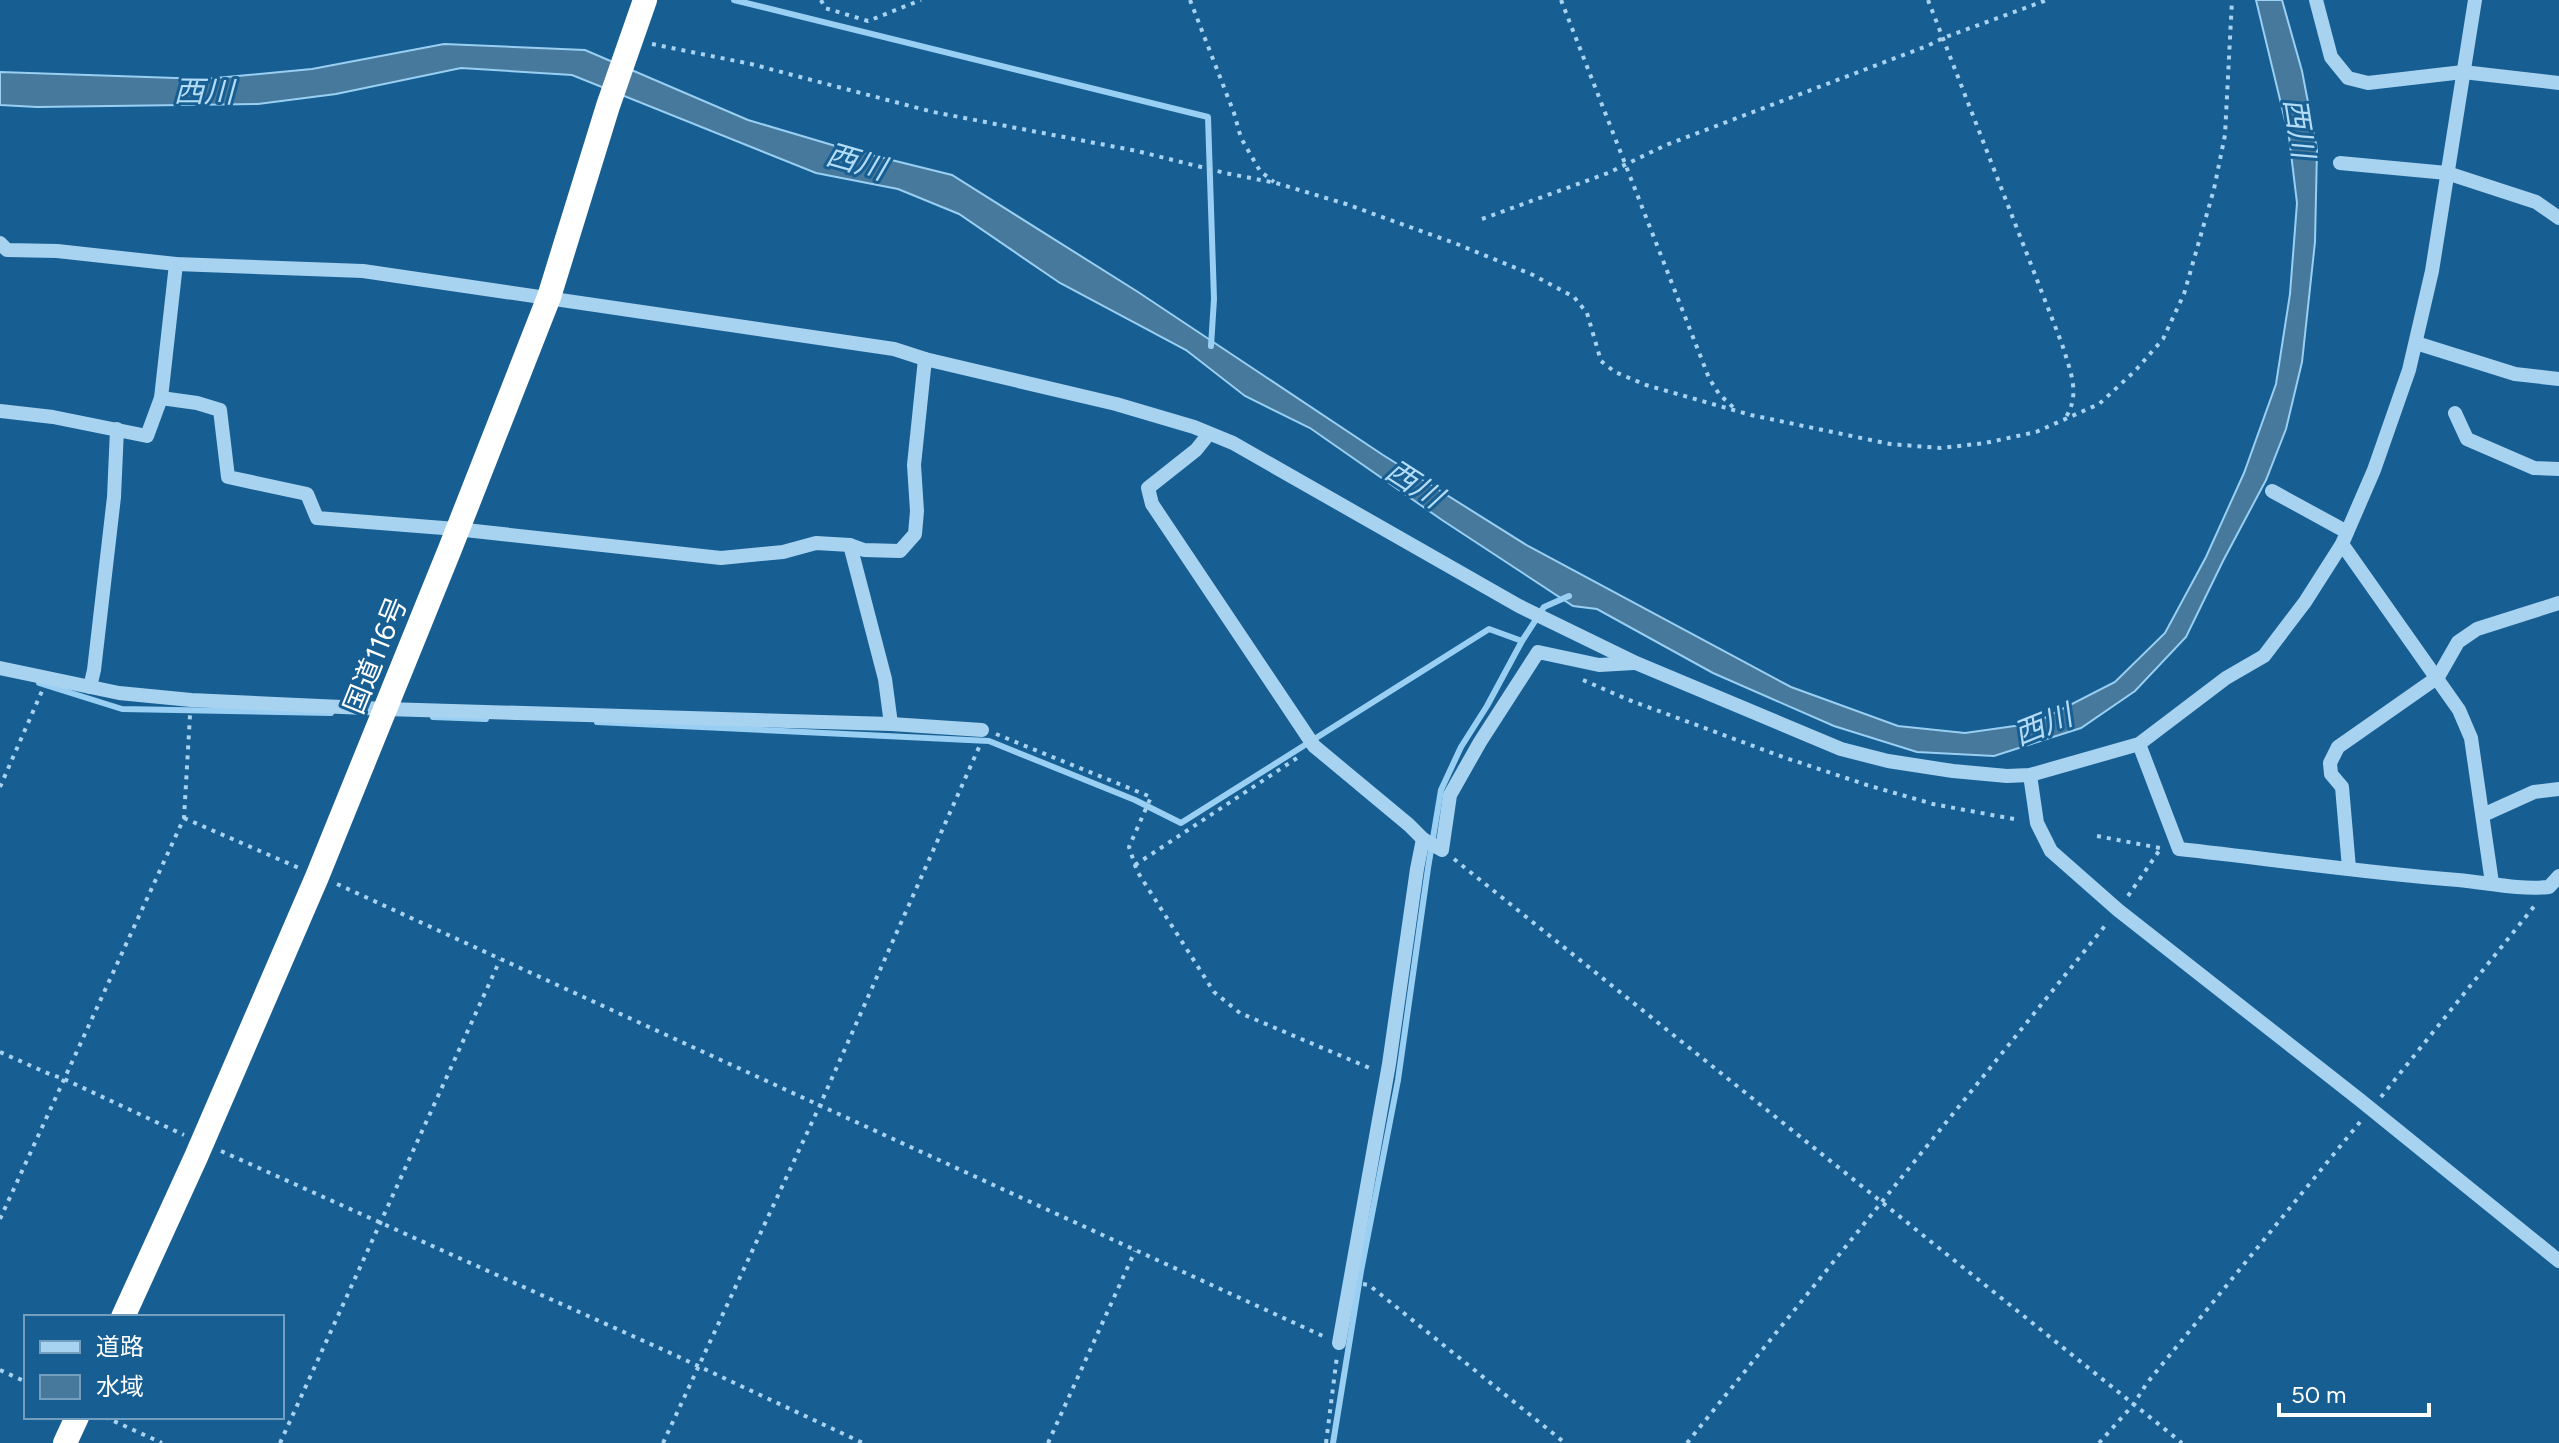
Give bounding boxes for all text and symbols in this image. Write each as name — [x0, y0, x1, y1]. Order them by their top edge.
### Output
water label: 西川 — [174, 72, 237, 111]
water label: 西川 — [2277, 95, 2323, 163]
water label: 西川 — [822, 135, 893, 188]
water label: 西川 — [1379, 452, 1452, 517]
street label: 国道116号 — [336, 592, 414, 718]
water label: 西川 — [2008, 695, 2080, 753]
legend — [24, 1315, 284, 1419]
text: 道路 — [96, 1332, 144, 1361]
scale bar — [2279, 1367, 2429, 1417]
text: 水域 — [96, 1372, 144, 1401]
text: 50 m — [2291, 1380, 2347, 1409]

